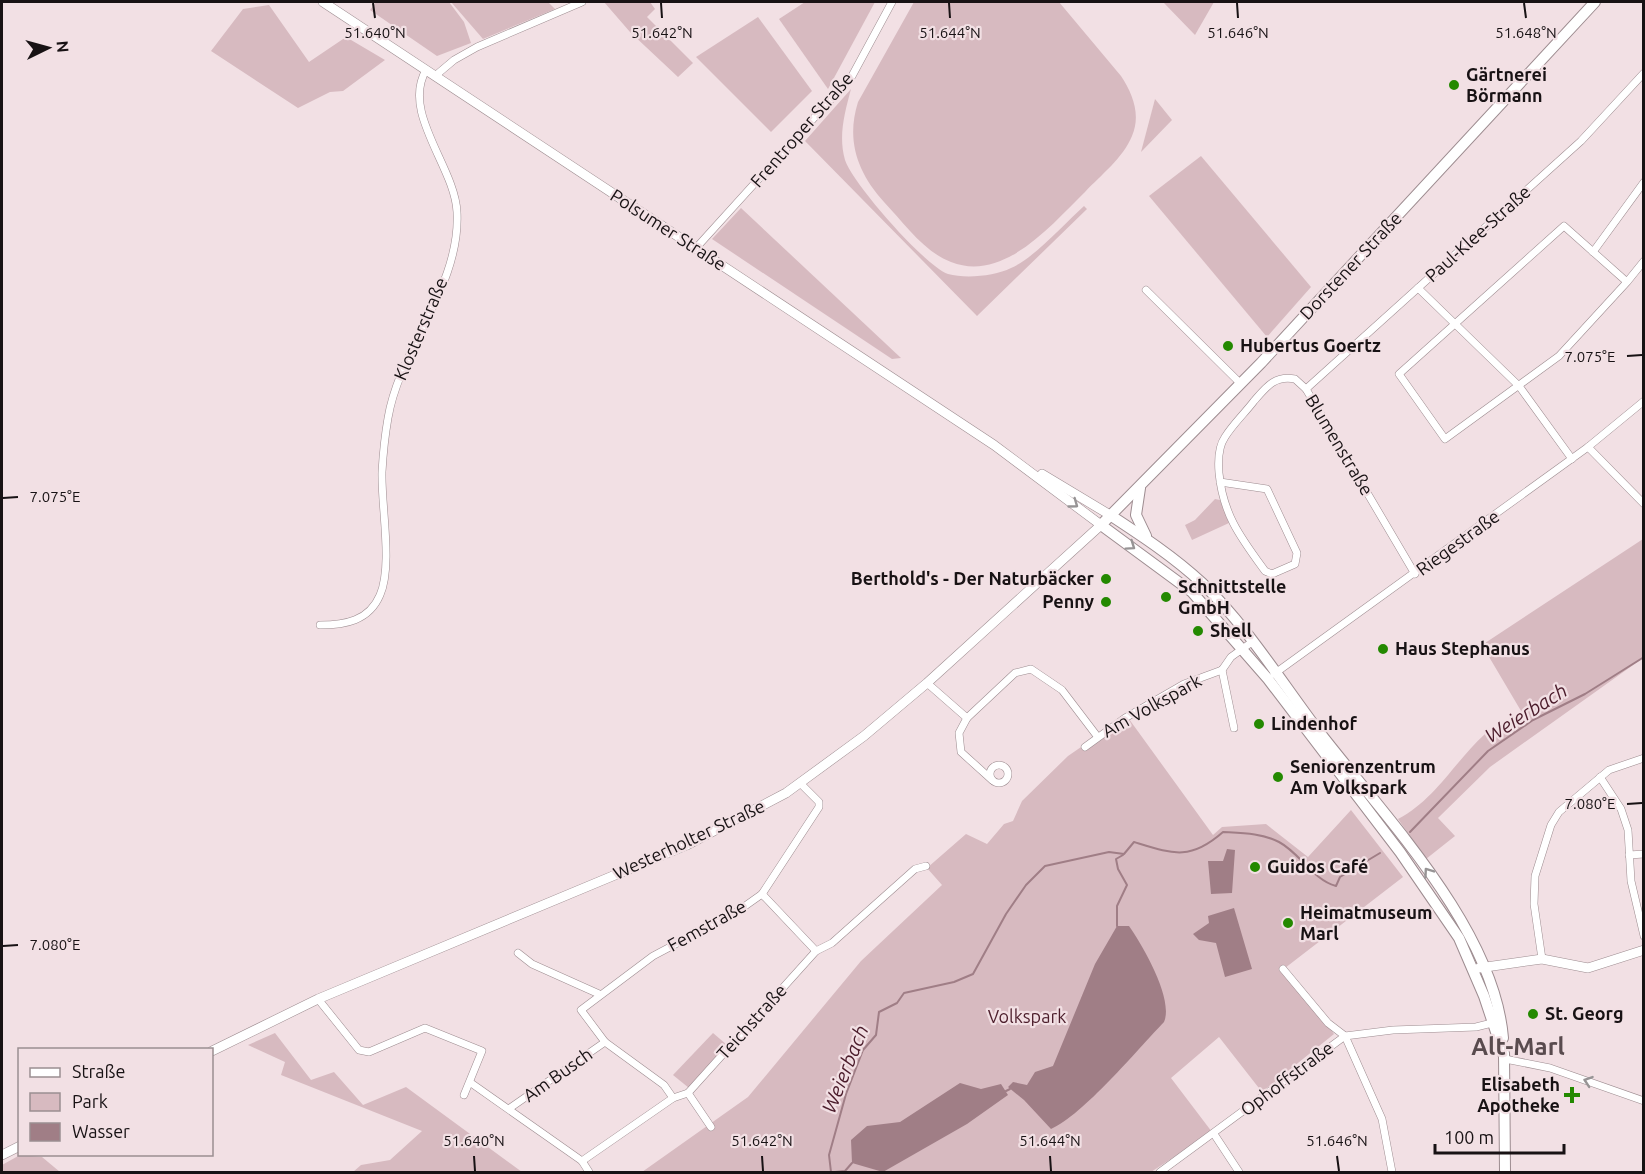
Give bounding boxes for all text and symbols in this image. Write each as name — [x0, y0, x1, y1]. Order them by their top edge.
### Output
north arrow — [18, 18, 78, 78]
text: 51.640°N — [344, 24, 406, 41]
text: 51.642°N — [631, 24, 693, 41]
text: 51.644°N — [919, 24, 981, 41]
text: 51.646°N — [1207, 24, 1269, 41]
text: 51.648°N — [1495, 24, 1557, 41]
text: N — [53, 40, 72, 53]
place label: Gärtnerei Börmann — [1466, 64, 1547, 105]
street label: Frentroper Straße — [746, 68, 856, 191]
marker: Gärtnerei Börmann — [1447, 78, 1461, 92]
street label: Paul-Klee-Straße — [1421, 181, 1534, 286]
street label: Polsumer Straße — [607, 184, 730, 274]
street label: Dorstener Straße — [1295, 208, 1405, 323]
street label: Klosterstraße — [389, 274, 451, 383]
place label: Hubertus Goertz — [1240, 335, 1381, 355]
marker: Hubertus Goertz — [1221, 339, 1235, 353]
text: 7.075°E — [1565, 348, 1615, 365]
street label: Blumenstraße — [1302, 391, 1378, 498]
text: 7.075°E — [30, 488, 80, 505]
one-way arrow — [1068, 496, 1079, 507]
street label: Riegestraße — [1412, 505, 1503, 579]
one-way arrow — [1125, 539, 1136, 550]
place label: Berthold's - Der Naturbäcker — [851, 568, 1095, 588]
marker: Berthold's - Der Naturbäcker — [1099, 572, 1113, 586]
place label: Schnittstelle GmbH — [1178, 576, 1286, 617]
marker: Schnittstelle GmbH — [1159, 590, 1173, 604]
place label: Penny — [1042, 591, 1094, 611]
marker: Penny — [1099, 595, 1113, 609]
place label: Shell — [1210, 620, 1253, 640]
marker: Shell — [1191, 624, 1205, 638]
place label: Haus Stephanus — [1395, 638, 1530, 658]
marker: Haus Stephanus — [1376, 642, 1390, 656]
street label: Am Volkspark — [1099, 670, 1204, 741]
water label: Weierbach — [1480, 678, 1571, 747]
place label: Lindenhof — [1271, 713, 1357, 733]
marker: Lindenhof — [1252, 717, 1266, 731]
place label: Seniorenzentrum Am Volkspark — [1290, 756, 1436, 797]
marker: Seniorenzentrum Am Volkspark — [1271, 770, 1285, 784]
street label: Westerholter Straße — [610, 795, 767, 883]
text: 7.080°E — [1565, 795, 1615, 812]
place label: Guidos Café — [1267, 856, 1368, 876]
marker: Guidos Café — [1248, 860, 1262, 874]
one-way arrow — [1424, 867, 1435, 878]
street label: Femstraße — [664, 895, 749, 955]
place label: Heimatmuseum Marl — [1300, 902, 1432, 943]
marker: Heimatmuseum Marl — [1281, 916, 1295, 930]
text: 7.080°E — [30, 936, 80, 953]
street label: Teichstraße — [712, 980, 790, 1063]
place label: St. Georg — [1545, 1003, 1623, 1023]
park label: Volkspark — [988, 1006, 1066, 1026]
marker: St. Georg — [1526, 1007, 1540, 1021]
water label: Weierbach — [817, 1022, 873, 1116]
district label: Alt-Marl — [1471, 1033, 1565, 1060]
street label: Ophoffstraße — [1236, 1037, 1337, 1120]
street label: Am Busch — [519, 1043, 596, 1105]
legend — [18, 1048, 213, 1156]
text: Straße — [72, 1061, 125, 1081]
place label: Elisabeth Apotheke — [1477, 1074, 1560, 1115]
one-way arrow — [1583, 1076, 1594, 1089]
marker: Elisabeth Apotheke — [1565, 1088, 1579, 1102]
text: Park — [72, 1091, 108, 1111]
scale bar — [1435, 1117, 1564, 1155]
text: Wasser — [72, 1121, 130, 1141]
text: 100 m — [1444, 1127, 1494, 1147]
text: 51.640°N — [443, 1132, 505, 1149]
text: 51.642°N — [731, 1132, 793, 1149]
text: 51.644°N — [1019, 1132, 1081, 1149]
text: 51.646°N — [1306, 1132, 1368, 1149]

